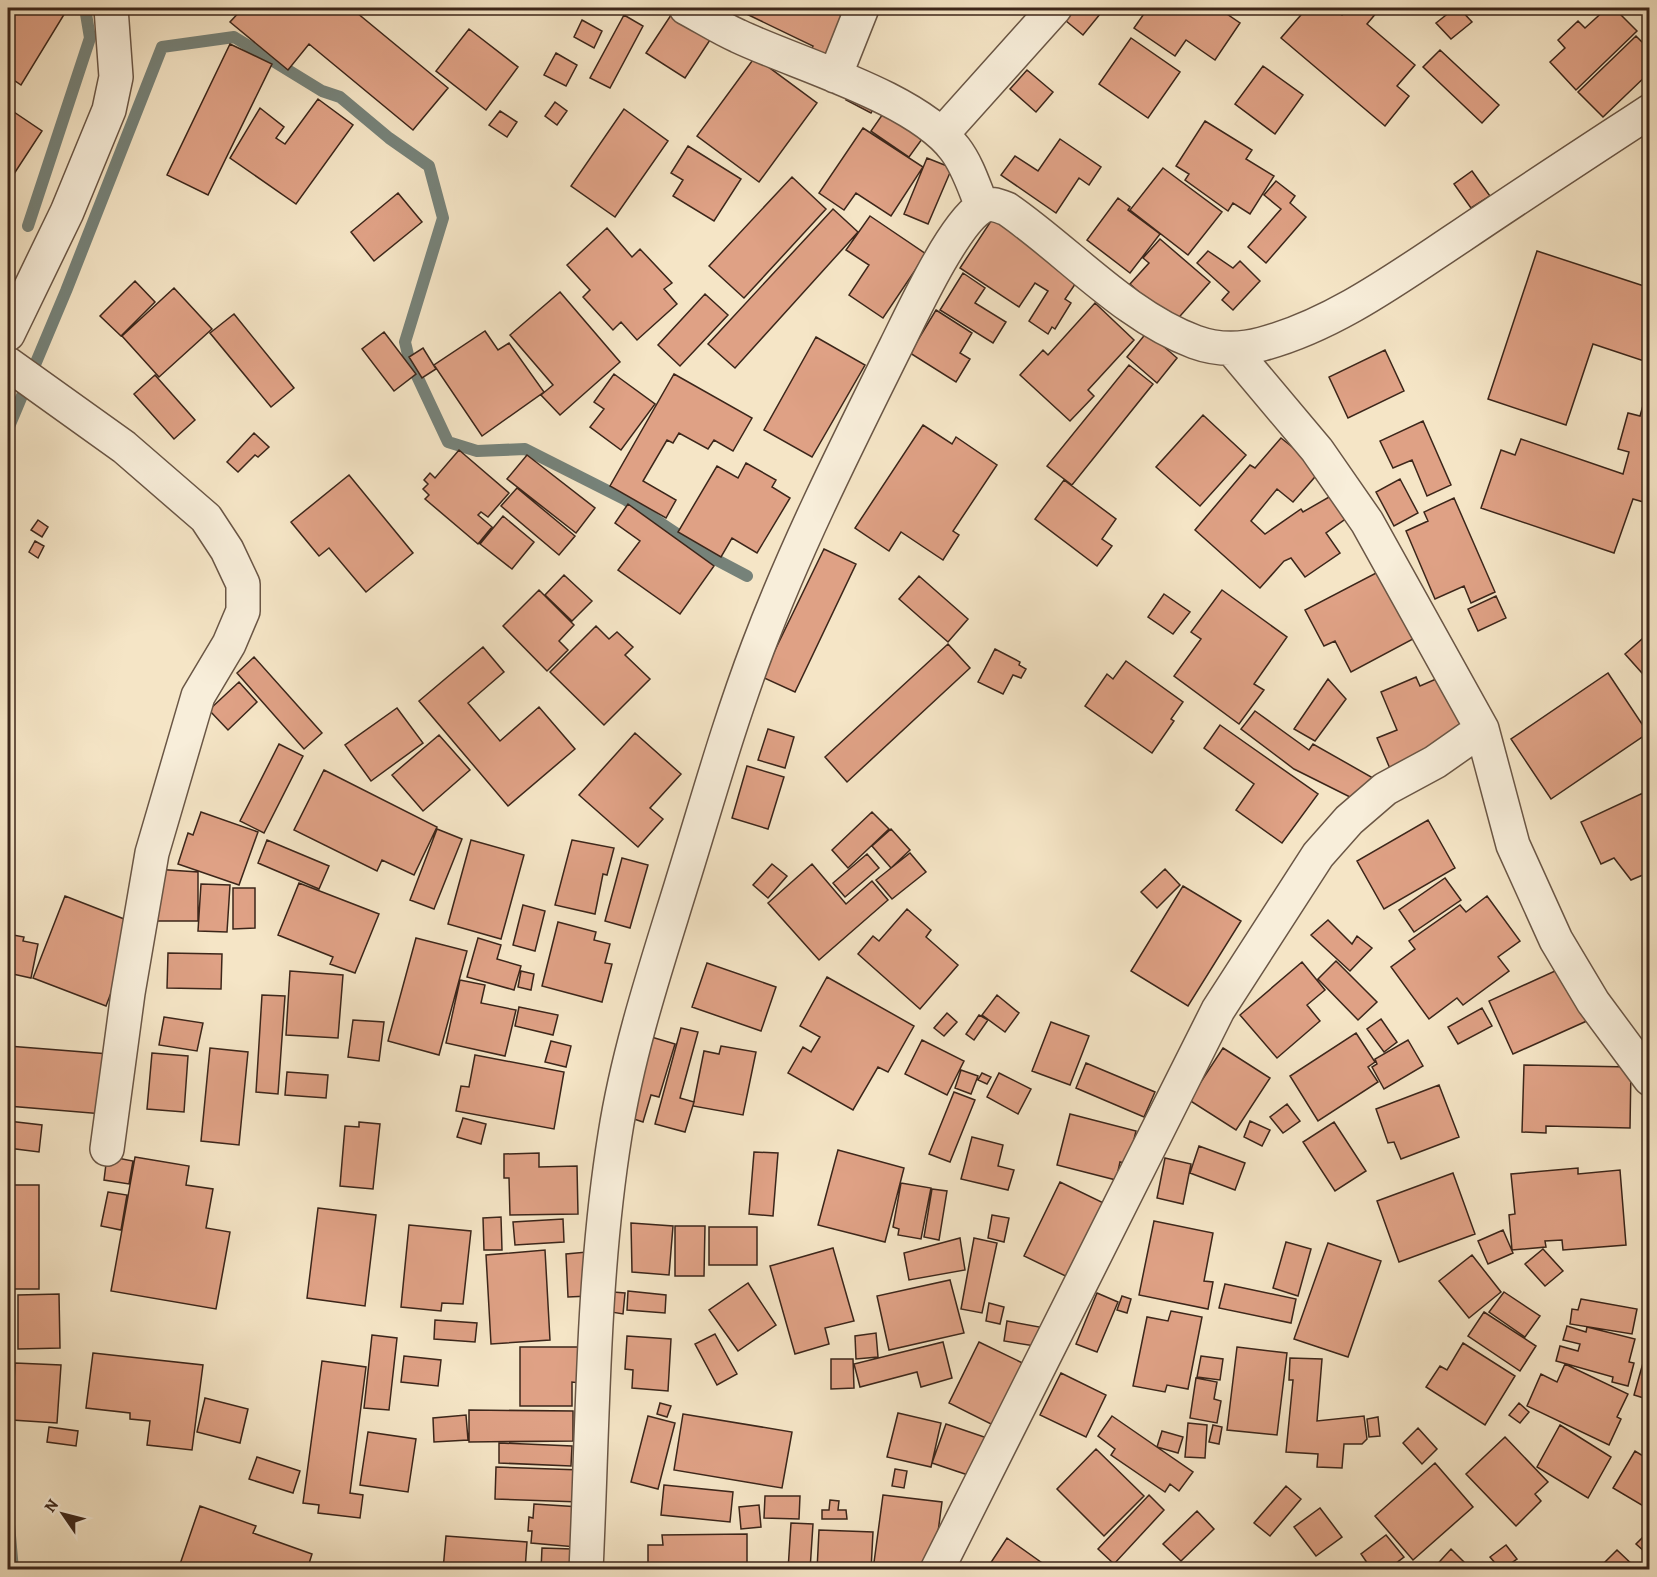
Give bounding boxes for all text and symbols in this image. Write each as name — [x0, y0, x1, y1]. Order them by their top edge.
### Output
north arrow — [33, 1484, 93, 1544]
text: N — [39, 1495, 64, 1517]

